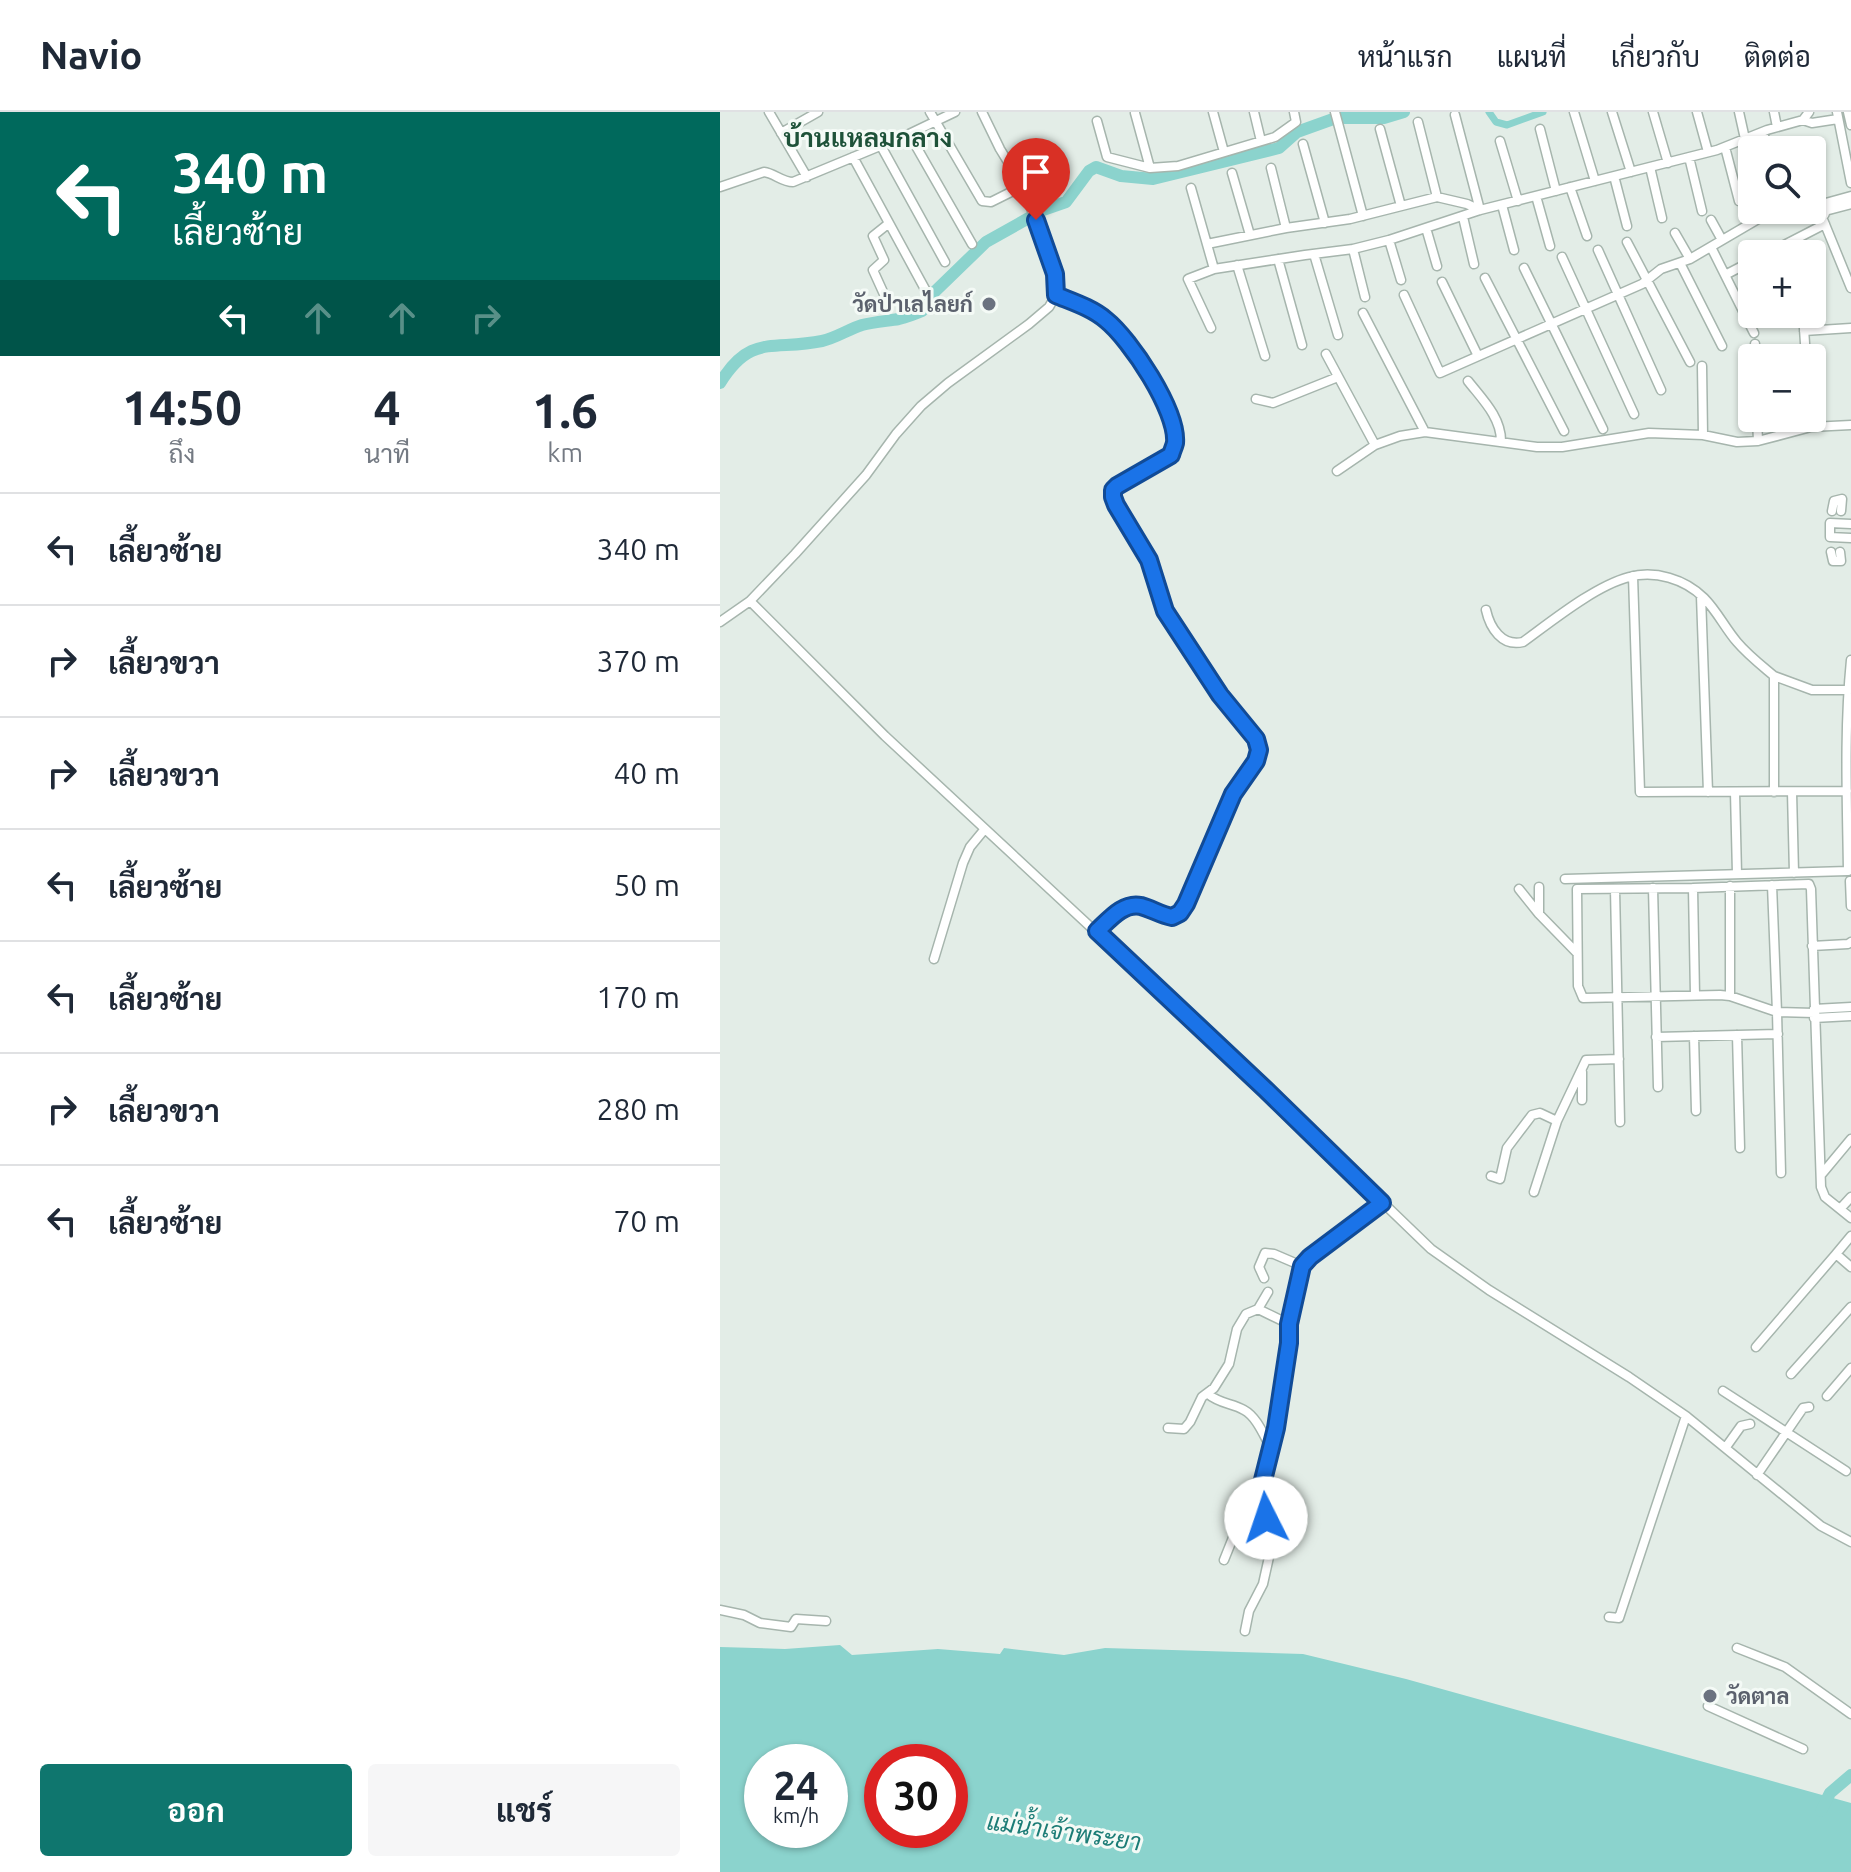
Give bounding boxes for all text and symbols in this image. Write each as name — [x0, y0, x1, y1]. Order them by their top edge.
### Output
text: Navio — [40, 34, 142, 76]
text: หน้าแรก — [1358, 41, 1453, 72]
text: แผนที่ — [1497, 41, 1567, 72]
text: เกี่ยวกับ — [1611, 41, 1700, 72]
text: ติดต่อ — [1744, 41, 1811, 72]
district label: บ้านแหลมกลาง — [784, 121, 952, 152]
map controls — [1738, 136, 1826, 432]
button: search — [1738, 136, 1826, 224]
pin — [1002, 138, 1070, 220]
text: 340 m — [172, 141, 328, 204]
icon: left — [40, 144, 144, 248]
icon: arrive — [1014, 150, 1058, 194]
text: เลี้ยวซ้าย — [172, 211, 303, 252]
button: + — [1738, 240, 1826, 328]
place label: วัดป่าเลไลยก์ — [852, 290, 974, 316]
marker: วัดป่าเลไลยก์ — [980, 295, 998, 313]
icon: left — [212, 296, 256, 340]
icon: ahead — [296, 296, 340, 340]
icon: ahead — [380, 296, 424, 340]
icon: right — [464, 296, 508, 340]
button: − — [1738, 344, 1826, 432]
text: 14:50 — [122, 380, 242, 434]
text: 4 — [374, 380, 401, 434]
text: 1.6 — [532, 383, 598, 437]
text: km — [547, 438, 583, 467]
text: ถึง — [169, 439, 195, 468]
text: นาที — [364, 439, 410, 468]
icon: left — [40, 527, 84, 571]
text: 340 m — [596, 532, 680, 566]
text: เลี้ยวซ้าย — [108, 534, 222, 568]
icon: right — [40, 639, 84, 683]
text: 370 m — [596, 644, 680, 678]
text: เลี้ยวขวา — [108, 646, 220, 680]
icon: right — [40, 751, 84, 795]
text: 40 m — [613, 756, 680, 790]
text: เลี้ยวขวา — [108, 758, 220, 792]
icon: left — [40, 863, 84, 907]
text: 50 m — [613, 868, 680, 902]
text: เลี้ยวซ้าย — [108, 870, 222, 904]
icon: left — [40, 975, 84, 1019]
text: 170 m — [596, 980, 680, 1014]
text: เลี้ยวซ้าย — [108, 982, 222, 1016]
icon: right — [40, 1087, 84, 1131]
text: 280 m — [596, 1092, 680, 1126]
text: เลี้ยวขวา — [108, 1094, 220, 1128]
icon: left — [40, 1199, 84, 1243]
text: 70 m — [613, 1204, 680, 1238]
text: เลี้ยวซ้าย — [108, 1206, 222, 1240]
position arrow — [1224, 1476, 1308, 1560]
place label: วัดตาล — [1726, 1683, 1790, 1708]
marker: วัดตาล — [1701, 1687, 1719, 1705]
speed limit sign: 30 — [864, 1744, 968, 1848]
text: 24 — [773, 1763, 819, 1808]
button: ออก — [40, 1764, 352, 1856]
button: แชร์ — [368, 1764, 680, 1856]
water label: แม่น้ำเจ้าพระยา — [985, 1801, 1144, 1856]
text: km/h — [773, 1804, 819, 1827]

